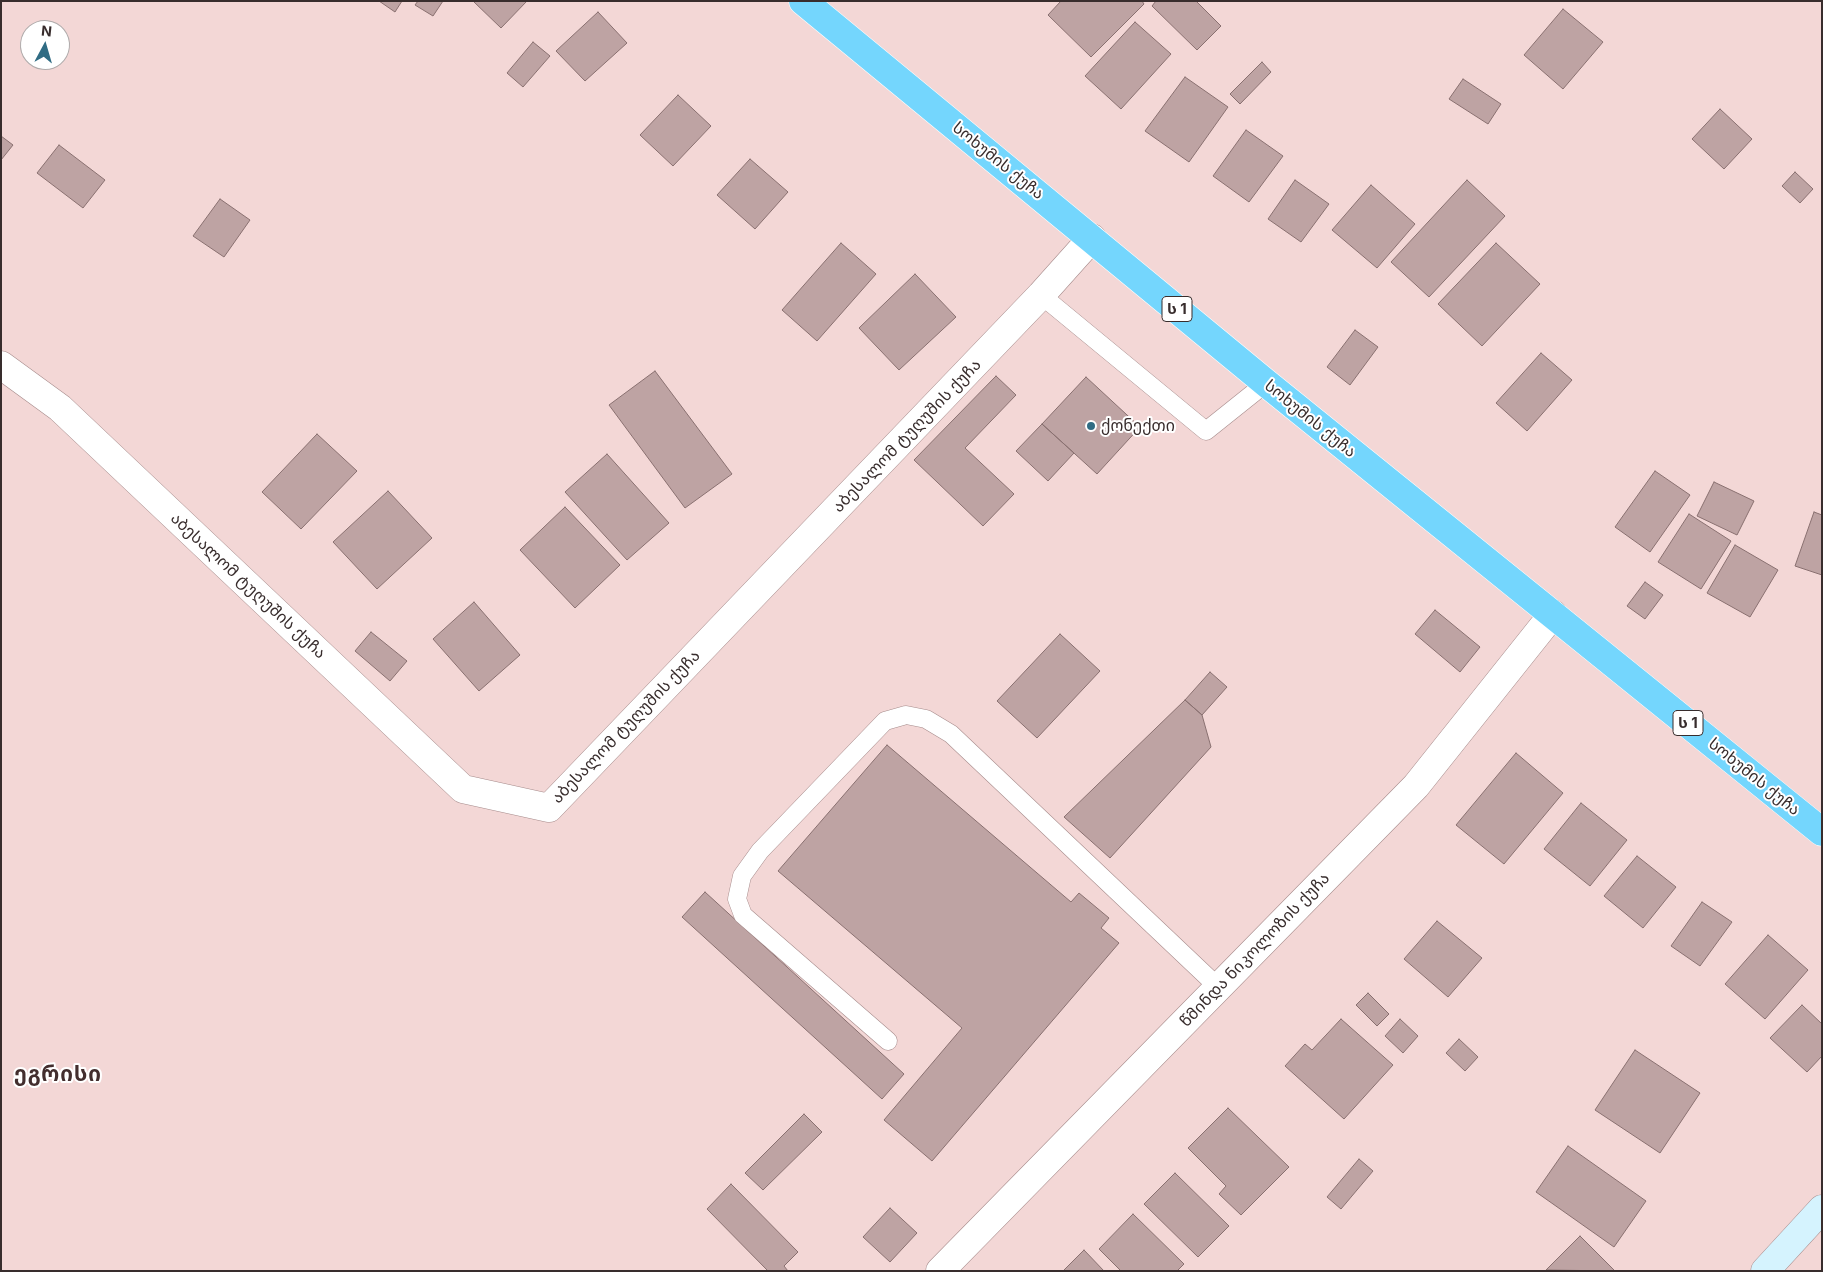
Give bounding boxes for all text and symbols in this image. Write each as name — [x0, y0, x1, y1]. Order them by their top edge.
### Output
north arrow — [20, 20, 70, 70]
text: N — [40, 22, 53, 40]
street label: სოხუმის ქუჩა — [948, 118, 1048, 204]
road number: ს 1 — [1162, 296, 1192, 322]
street label: აბესალომ ტუღუშის ქუჩა — [829, 356, 985, 516]
street label: სოხუმის ქუჩა — [1260, 376, 1360, 462]
place label: ქონექთი — [1101, 416, 1175, 436]
marker: ქონექთი — [1085, 420, 1097, 432]
street label: აბესალომ ტუღუშის ქუჩა — [166, 509, 330, 663]
street label: აბესალომ ტუღუშის ქუჩა — [548, 647, 704, 807]
road number: ს 1 — [1673, 710, 1703, 736]
street label: სოხუმის ქუჩა — [1704, 734, 1804, 820]
street label: წმინდა ნიკოლოზის ქუჩა — [1176, 869, 1334, 1031]
district label: ეგრისი — [13, 1062, 103, 1088]

